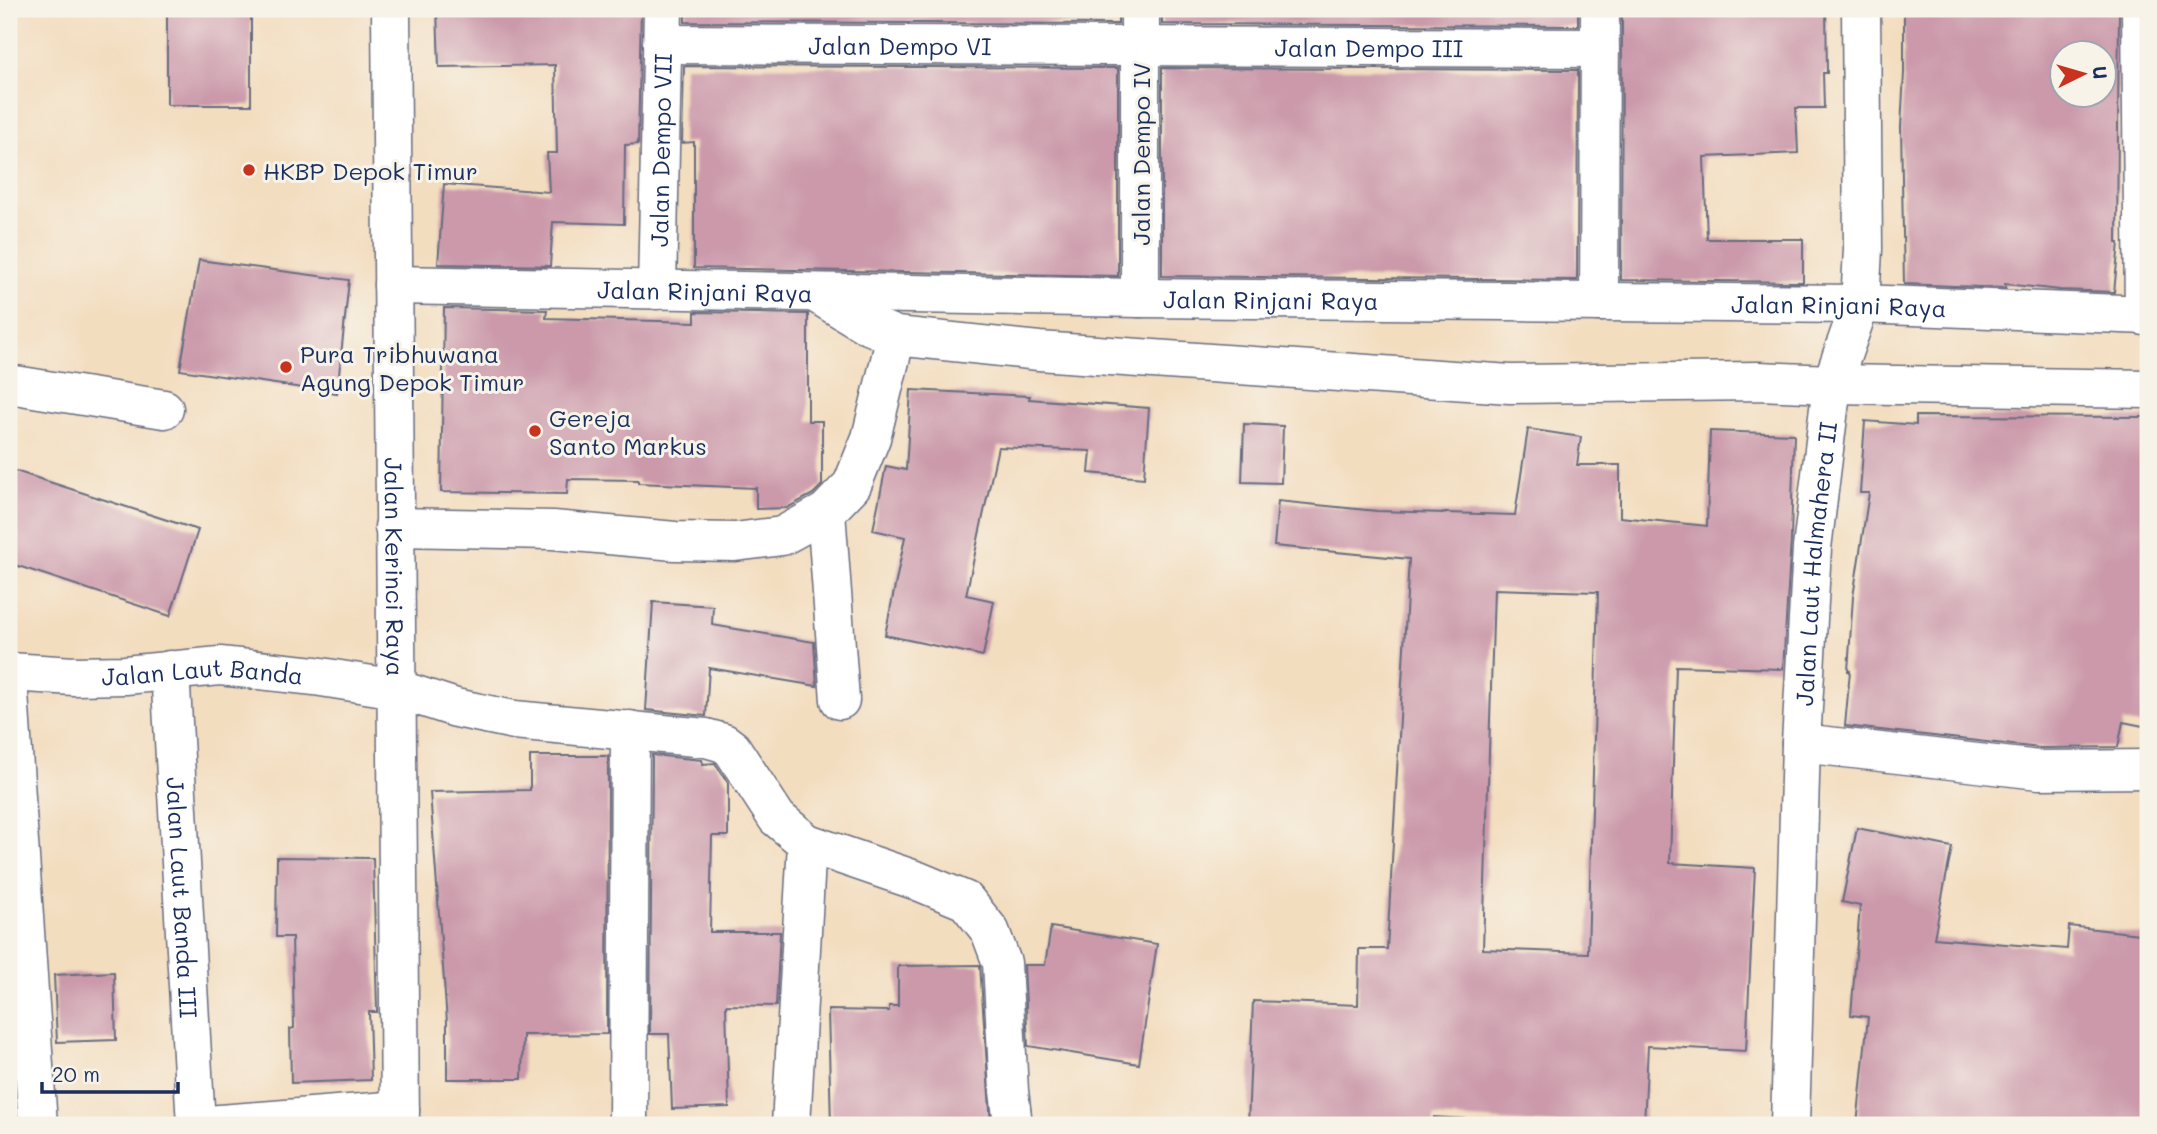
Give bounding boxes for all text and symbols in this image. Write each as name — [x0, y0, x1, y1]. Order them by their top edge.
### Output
street label: Jalan Dempo VI — [808, 29, 992, 61]
street label: Jalan Dempo III — [1274, 31, 1464, 63]
north arrow — [2048, 38, 2118, 108]
street label: Jalan Dempo VII — [642, 53, 678, 247]
street label: Jalan Dempo IV — [1125, 62, 1156, 246]
text: U — [2087, 65, 2113, 80]
place label: HKBP Depok Timur — [263, 155, 478, 186]
marker: HKBP Depok Timur — [241, 162, 257, 178]
street label: Jalan Rinjani Raya — [597, 273, 813, 308]
street label: Jalan Rinjani Raya — [1163, 283, 1379, 315]
street label: Jalan Rinjani Raya — [1731, 287, 1947, 323]
place label: Pura Tribhuwana Agung Depok Timur — [300, 338, 524, 397]
marker: Pura Tribhuwana Agung Depok Timur — [278, 359, 294, 375]
place label: Gereja Santo Markus — [549, 402, 707, 461]
street label: Jalan Laut Halmahera II — [1788, 420, 1843, 707]
marker: Gereja Santo Markus — [527, 423, 543, 439]
street label: Jalan Kerinci Raya — [379, 457, 412, 677]
street label: Jalan Laut Banda — [101, 650, 305, 691]
street label: Jalan Laut Banda III — [161, 776, 205, 1019]
scale bar — [42, 1050, 178, 1094]
text: 20 m — [52, 1060, 100, 1087]

